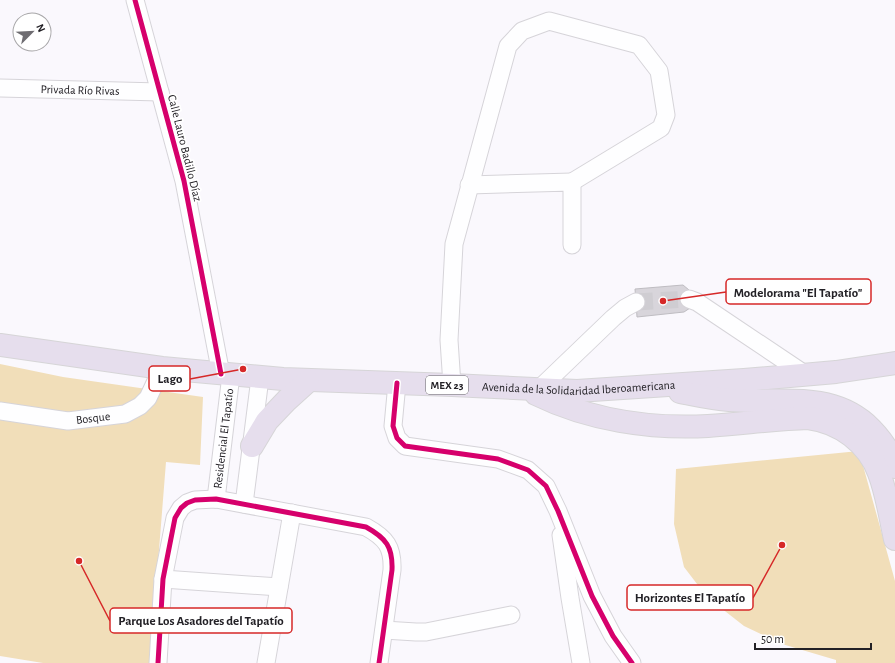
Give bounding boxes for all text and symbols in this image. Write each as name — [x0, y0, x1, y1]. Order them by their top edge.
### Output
north arrow — [12, 12, 52, 52]
text: N — [34, 22, 47, 34]
street label: Privada Río Rivas — [40, 83, 120, 97]
street label: Calle Lauro Badillo Díaz — [166, 93, 204, 203]
callout: Modelorama "El Tapatío" — [726, 279, 871, 304]
text: Modelorama "El Tapatío" — [734, 287, 863, 300]
callout: Lago — [149, 366, 190, 391]
text: Lago — [158, 373, 183, 386]
road number: MEX 23 — [426, 376, 468, 394]
street label: Avenida de la Solidaridad Iberoamericana — [482, 379, 676, 397]
street label: Residencial El Tapatío — [211, 388, 235, 489]
street label: Bosque — [75, 410, 111, 426]
callout: Horizontes El Tapatío — [627, 585, 753, 610]
text: Horizontes El Tapatío — [635, 592, 746, 605]
callout: Parque Los Asadores del Tapatío — [110, 608, 292, 633]
text: Parque Los Asadores del Tapatío — [118, 615, 284, 628]
scale bar — [755, 625, 871, 651]
text: 50 m — [761, 633, 784, 645]

